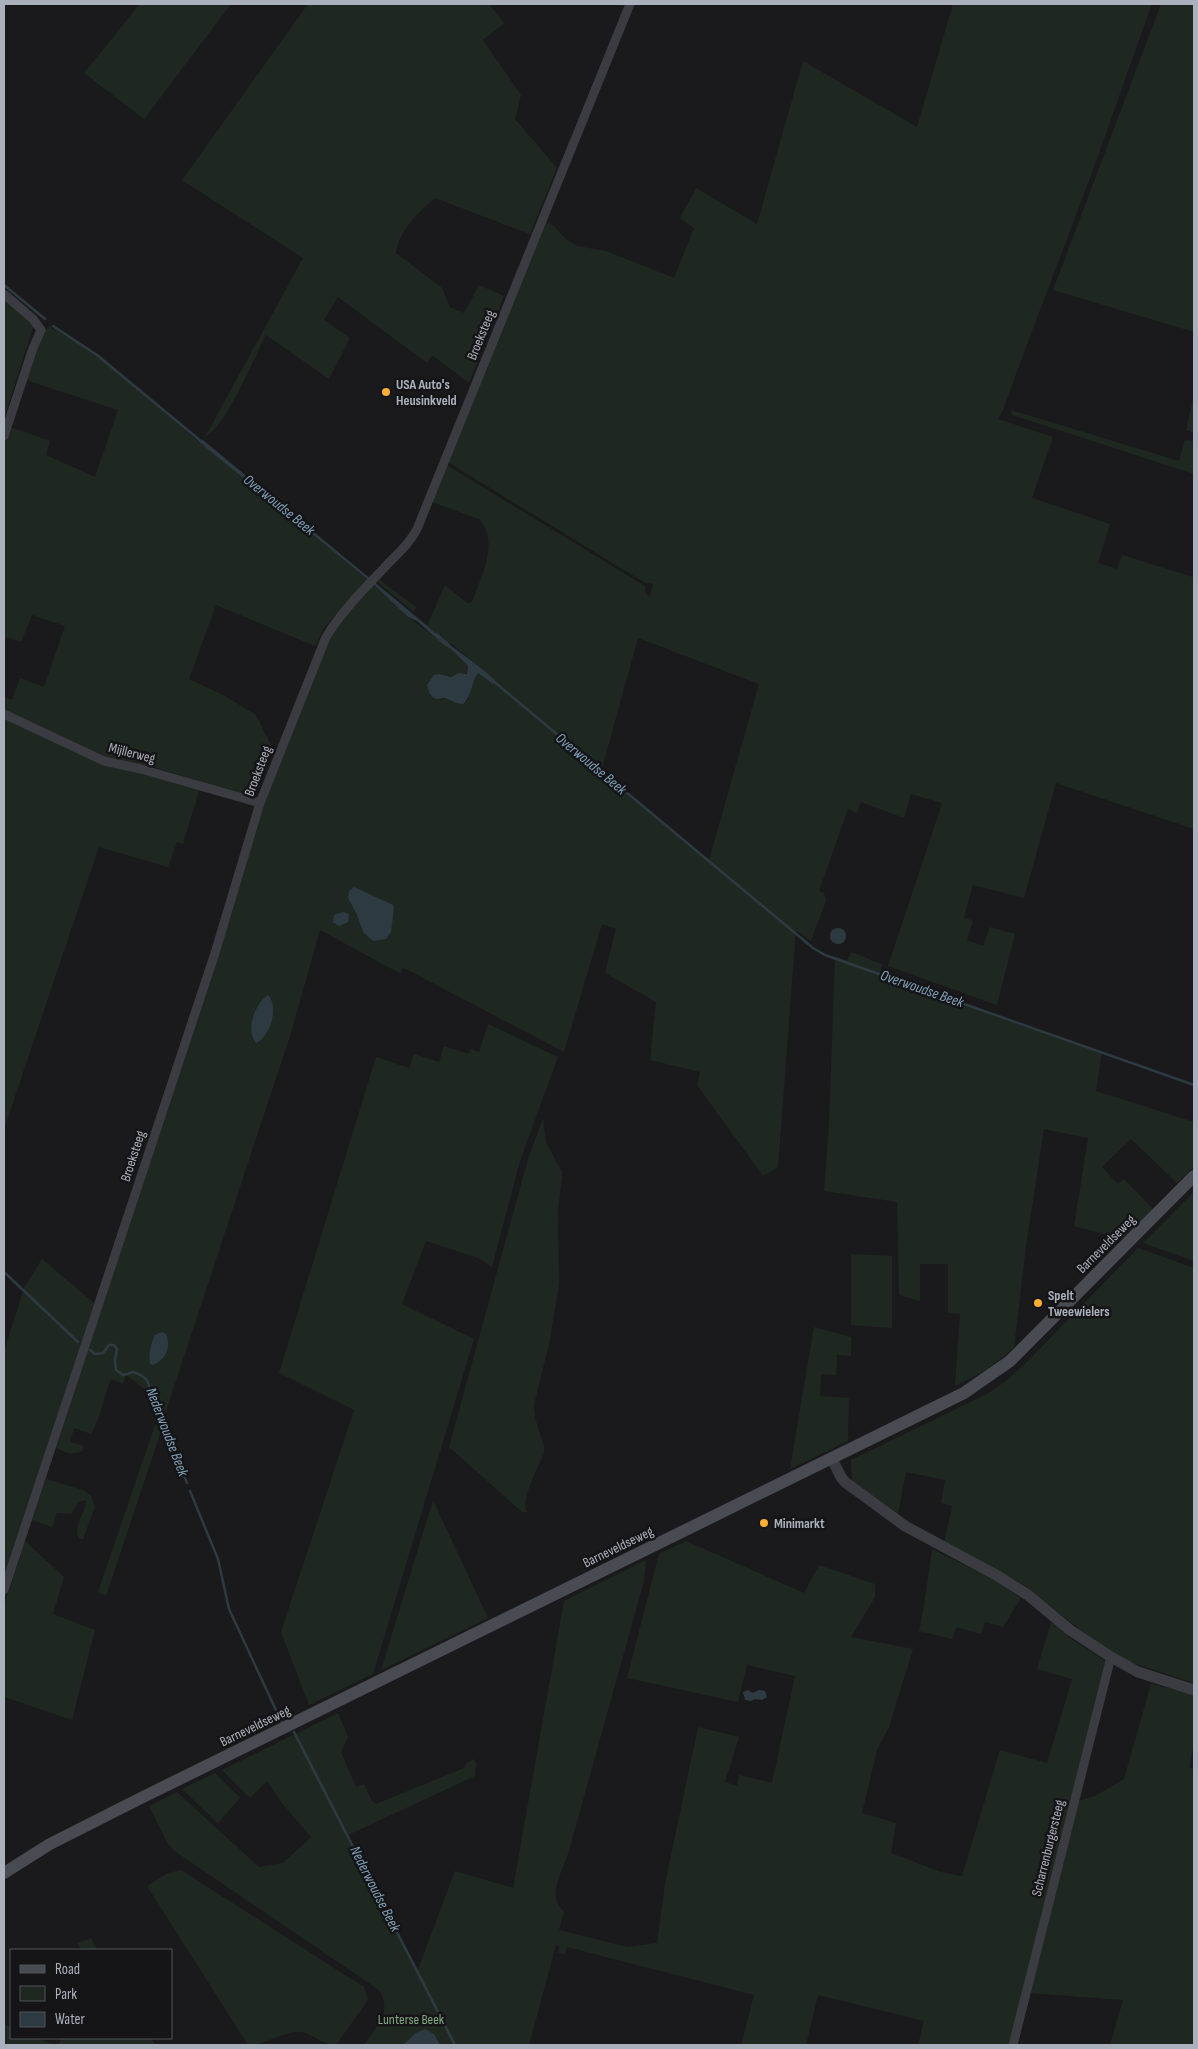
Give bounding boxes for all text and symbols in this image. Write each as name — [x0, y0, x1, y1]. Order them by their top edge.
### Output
street label: Broeksteeg — [463, 307, 499, 363]
place label: USA Auto's Heusinkveld — [396, 376, 457, 409]
marker: USA Auto's Heusinkveld — [380, 386, 392, 398]
water label: Overwoudse Beek — [239, 470, 319, 540]
water label: Overwoudse Beek — [552, 729, 631, 799]
street label: Mijllerweg — [107, 739, 157, 767]
street label: Broeksteeg — [241, 743, 276, 799]
water label: Overwoudse Beek — [878, 966, 967, 1012]
street label: Broeksteeg — [117, 1128, 149, 1184]
street label: Barneveldseweg — [1073, 1211, 1139, 1277]
place label: Spelt Tweewielers — [1048, 1287, 1110, 1320]
marker: Spelt Tweewielers — [1032, 1297, 1044, 1309]
water label: Nederwoudse Beek — [141, 1385, 193, 1479]
place label: Minimarkt — [774, 1515, 825, 1532]
marker: Minimarkt — [758, 1517, 770, 1529]
street label: Barneveldseweg — [580, 1522, 656, 1571]
street label: Barneveldseweg — [217, 1701, 293, 1750]
street label: Scharrenburgersteeg — [1028, 1798, 1068, 1898]
water label: Nederwoudse Beek — [345, 1843, 405, 1935]
legend — [10, 1949, 172, 2039]
text: Road — [55, 1960, 80, 1979]
text: Park — [55, 1985, 77, 2004]
text: Water — [55, 2010, 86, 2029]
park label: Lunterse Beek — [378, 2011, 445, 2028]

